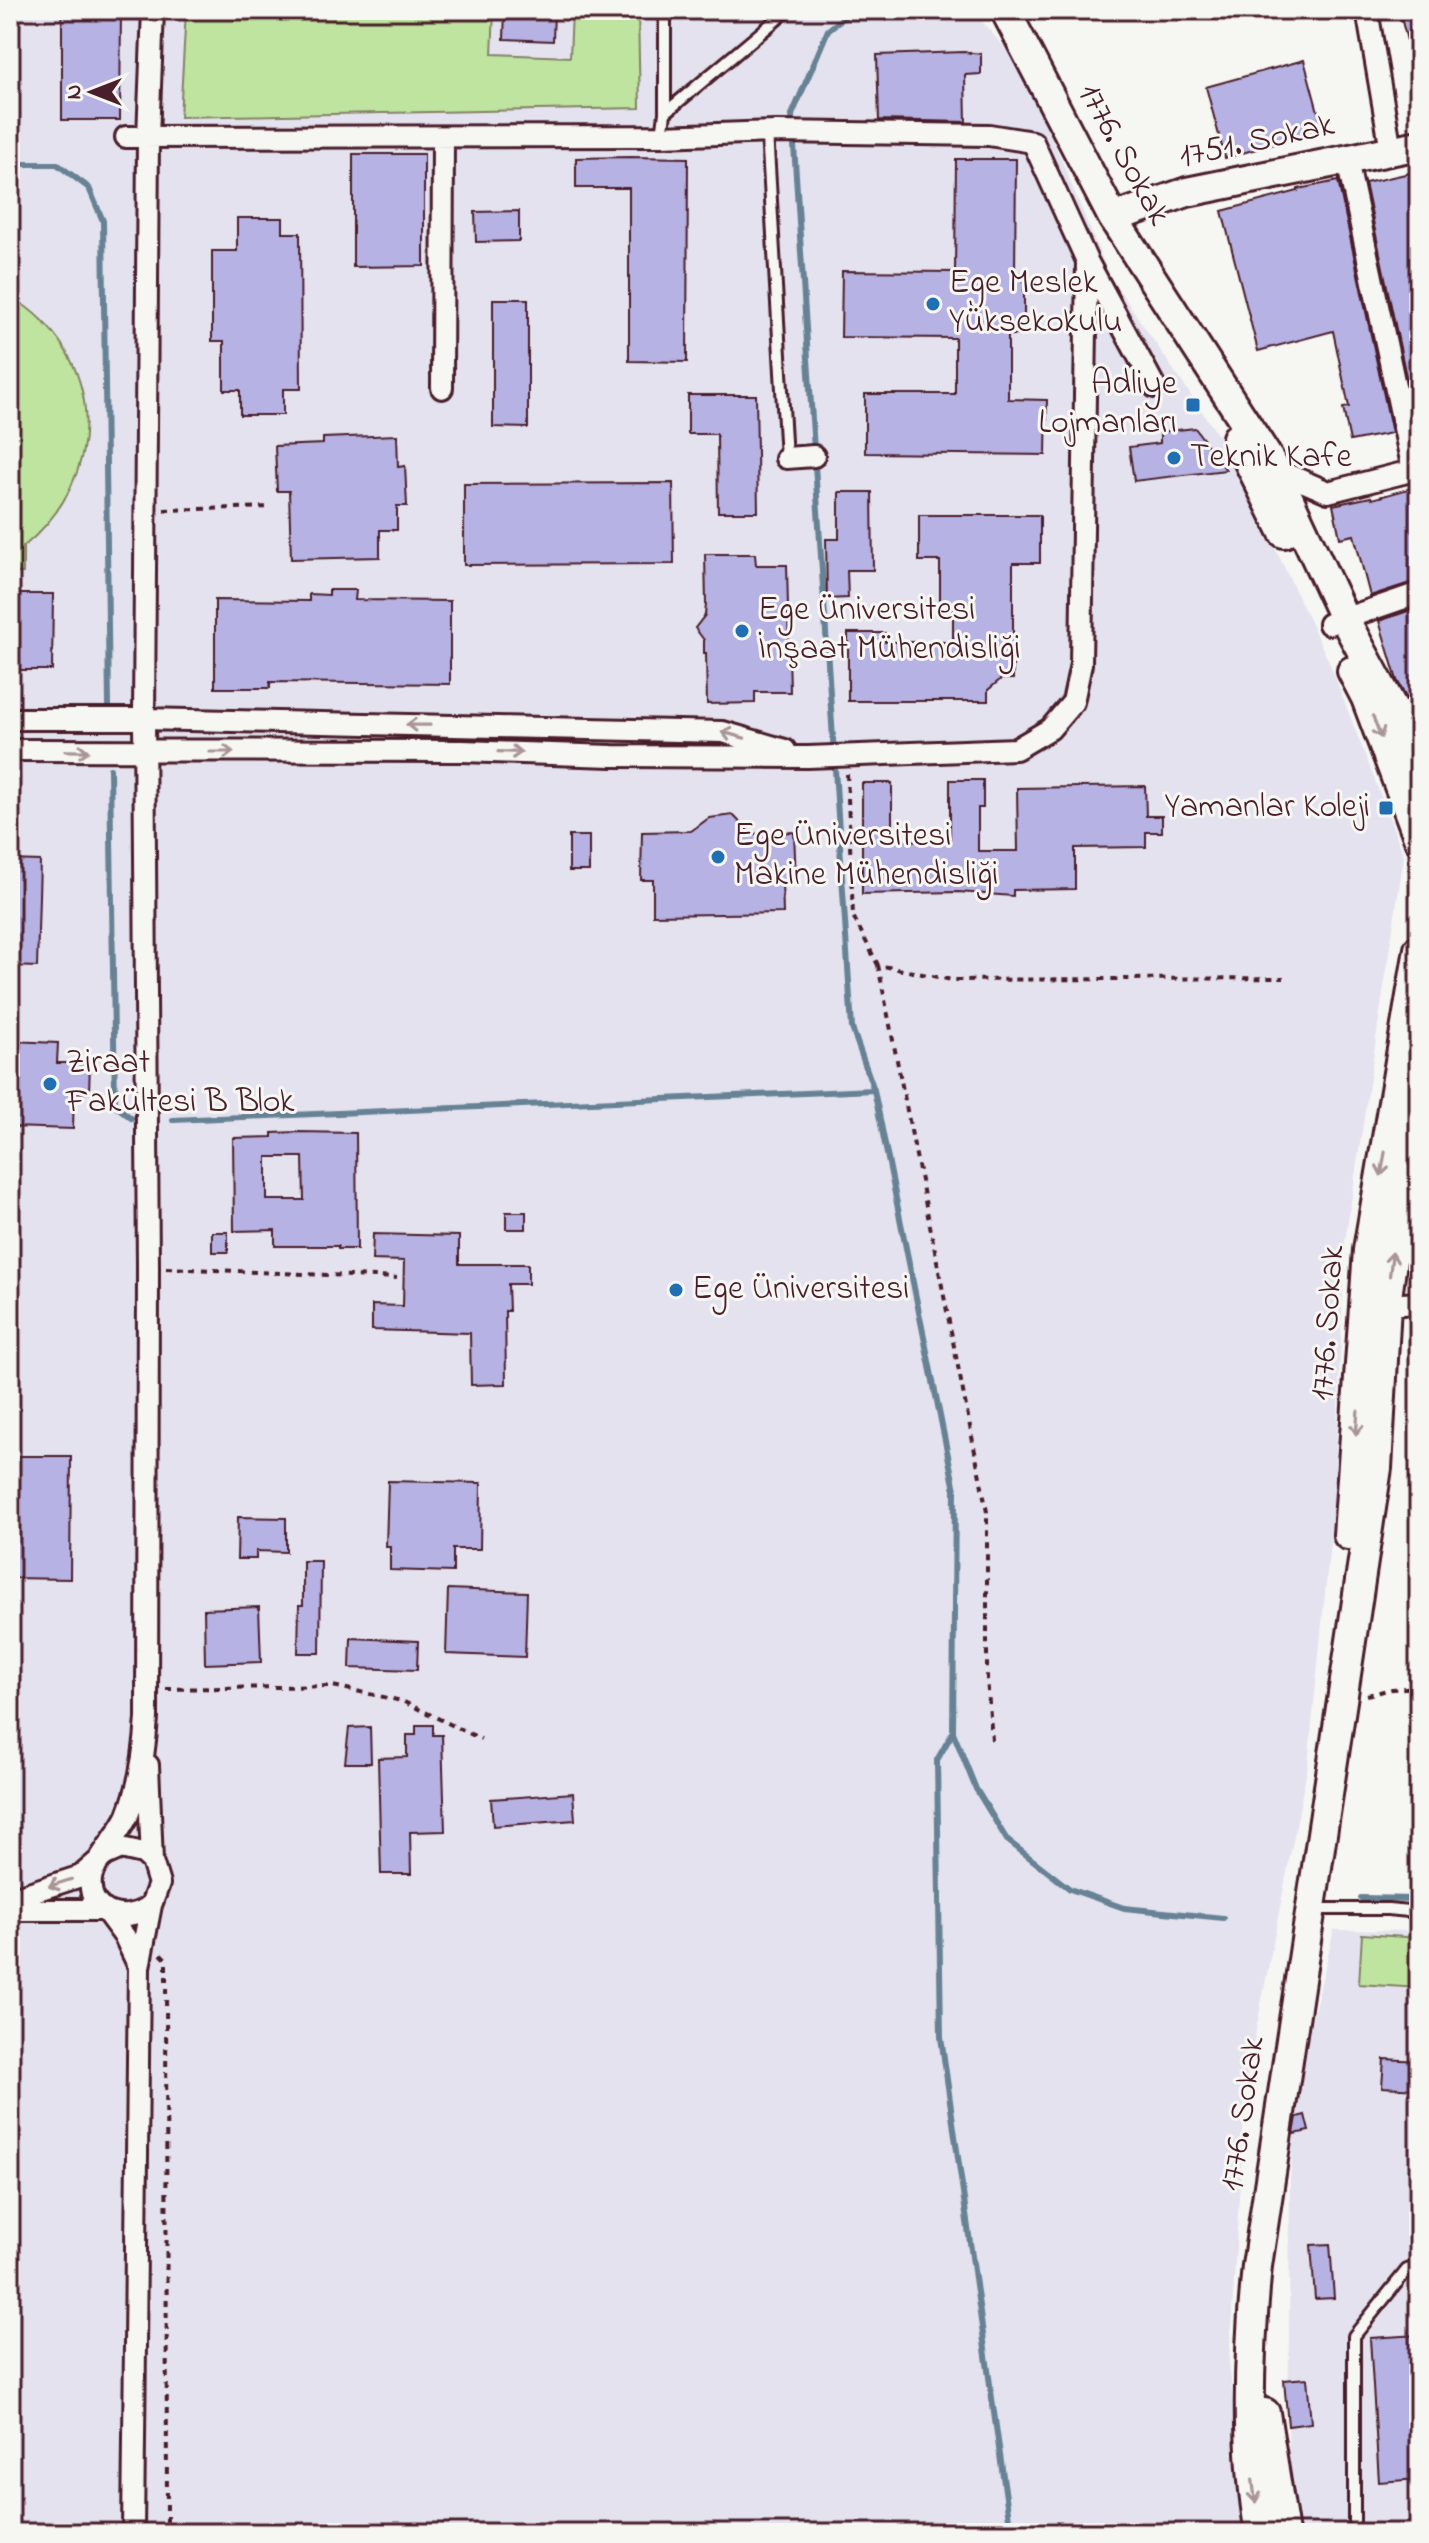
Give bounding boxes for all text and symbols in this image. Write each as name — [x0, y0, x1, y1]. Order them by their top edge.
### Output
north arrow — [52, 52, 132, 132]
street label: 1776. Sokak — [1063, 75, 1183, 235]
text: N — [59, 85, 91, 99]
street label: 1751. Sokak — [1175, 101, 1339, 183]
place label: Ege Meslek Yüksekokulu — [949, 259, 1122, 348]
marker: Ege Meslek Yüksekokulu — [924, 295, 942, 313]
place label: Adliye Lojmanları — [1038, 360, 1178, 449]
marker: Adliye Lojmanları — [1184, 396, 1202, 414]
place label: Teknik Kafe — [1190, 433, 1353, 483]
marker: Teknik Kafe — [1165, 449, 1183, 467]
place label: Ege Üniversitesi İnşaat Mühendisliği — [758, 586, 1021, 675]
marker: Ege Üniversitesi İnşaat Mühendisliği — [733, 622, 751, 640]
one-way arrow — [1371, 714, 1385, 739]
one-way arrow — [405, 717, 432, 733]
one-way arrow — [721, 727, 747, 742]
one-way arrow — [63, 743, 90, 759]
one-way arrow — [208, 744, 235, 760]
one-way arrow — [496, 745, 523, 760]
place label: Yamanlar Koleji — [1164, 783, 1370, 833]
marker: Yamanlar Koleji — [1377, 799, 1395, 817]
place label: Ege Üniversitesi Makine Mühendisliği — [734, 812, 998, 901]
marker: Ege Üniversitesi Makine Mühendisliği — [709, 848, 727, 866]
place label: Ziraat Fakültesi B Blok — [65, 1039, 295, 1128]
marker: Ziraat Fakültesi B Blok — [41, 1075, 59, 1093]
one-way arrow — [1375, 1151, 1390, 1177]
street label: 1776. Sokak — [1299, 1243, 1359, 1402]
one-way arrow — [1384, 1252, 1399, 1277]
place label: Ege Üniversitesi — [692, 1265, 909, 1315]
marker: Ege Üniversitesi — [667, 1281, 685, 1299]
one-way arrow — [1349, 1409, 1364, 1436]
one-way arrow — [48, 1876, 73, 1891]
street label: 1776. Sokak — [1208, 2033, 1280, 2195]
one-way arrow — [1247, 2478, 1262, 2503]

